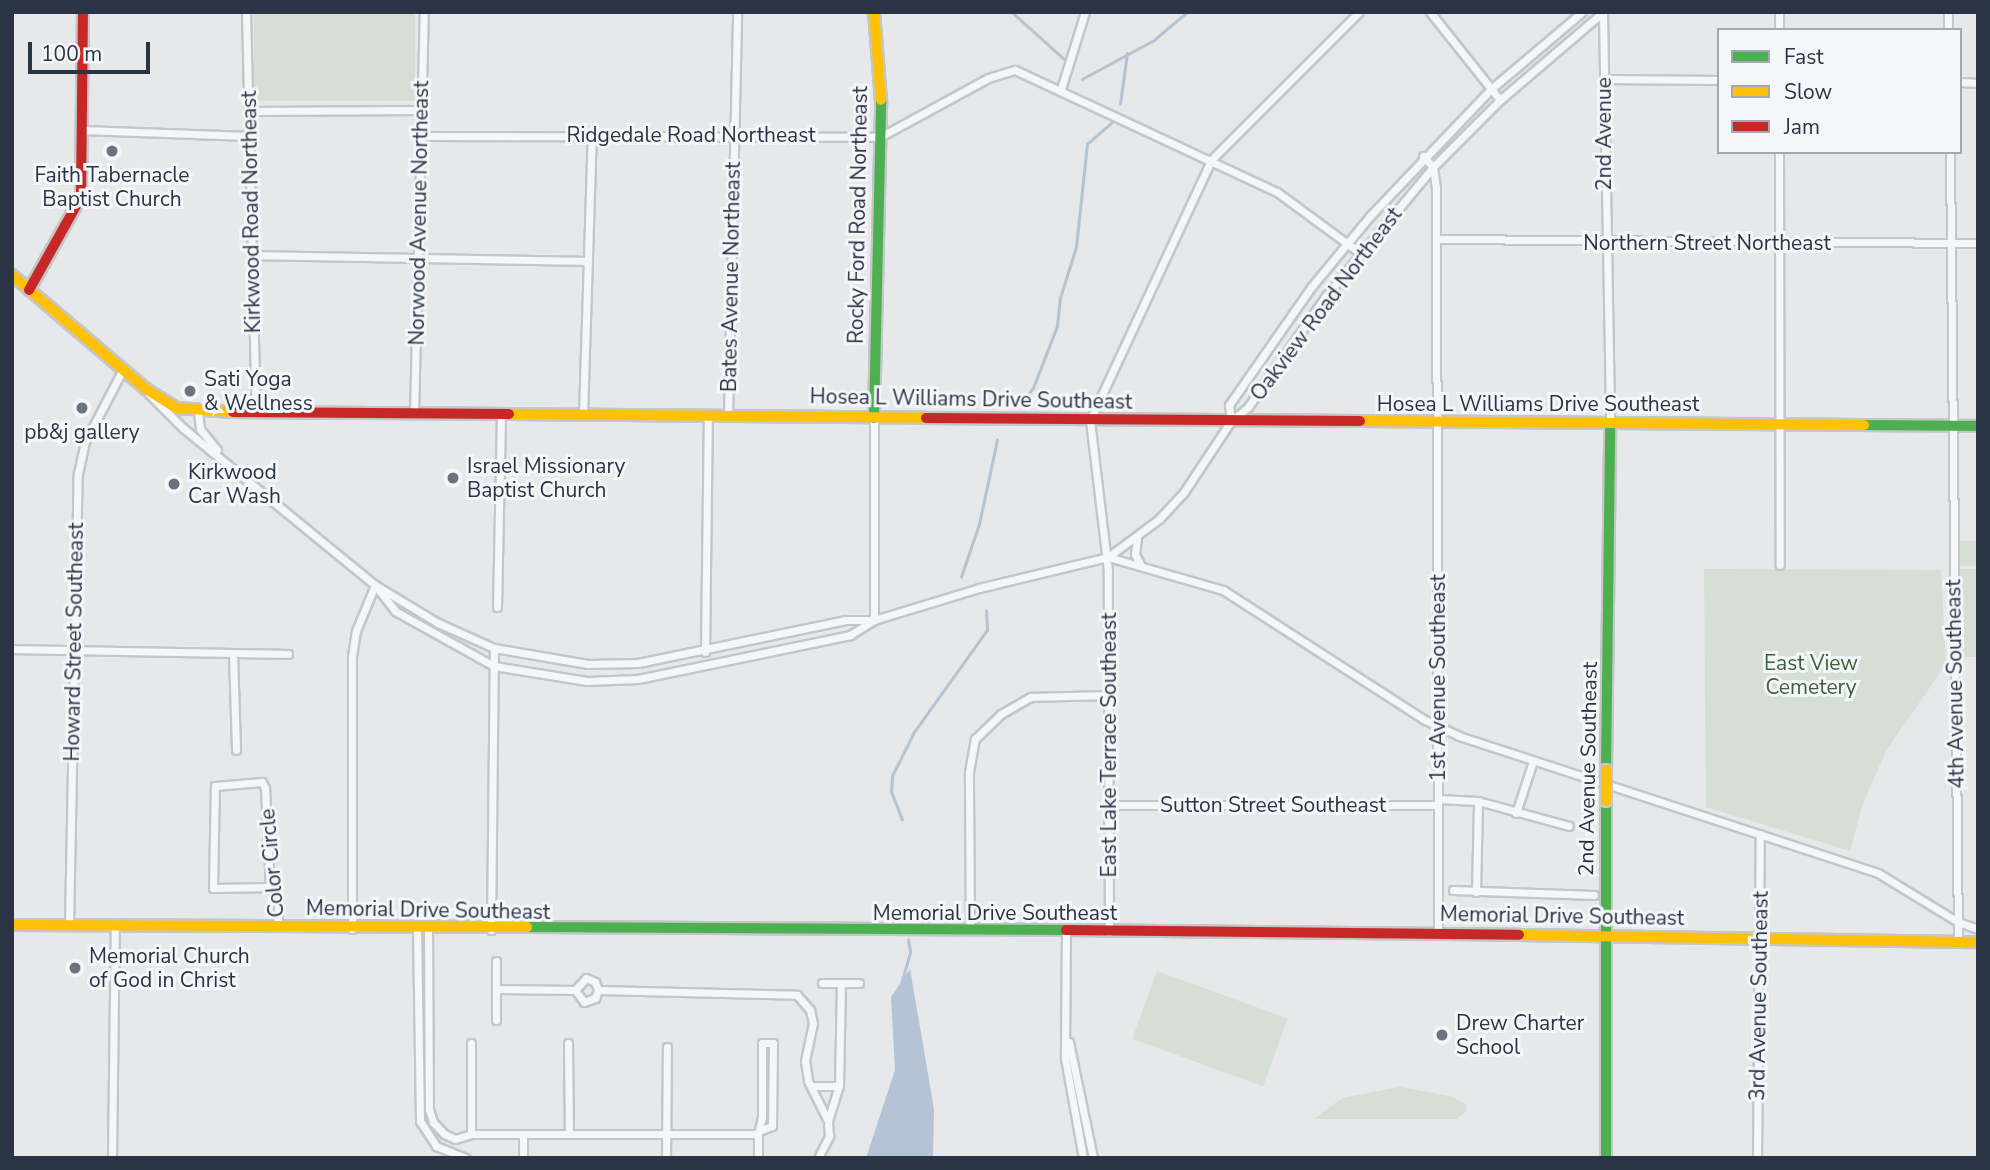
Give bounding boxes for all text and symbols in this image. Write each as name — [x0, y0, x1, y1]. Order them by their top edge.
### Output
scale bar — [32, 28, 154, 72]
legend — [1717, 28, 1962, 154]
text: 100 m — [41, 40, 102, 68]
text: Fast — [1784, 43, 1824, 71]
street label: 2nd Avenue — [1591, 77, 1617, 191]
text: Slow — [1784, 78, 1832, 106]
street label: Norwood Avenue Northeast — [404, 80, 434, 346]
street label: Rocky Ford Road Northeast — [843, 86, 873, 344]
street label: Kirkwood Road Northeast — [236, 90, 266, 334]
text: Jam — [1784, 113, 1820, 141]
street label: Ridgedale Road Northeast — [566, 122, 816, 148]
marker: Faith Tabernacle Baptist Church — [104, 143, 120, 159]
place label: Faith Tabernacle Baptist Church — [35, 162, 189, 212]
street label: Bates Avenue Northeast — [716, 162, 746, 392]
street label: Oakview Road Northeast — [1245, 202, 1407, 406]
street label: Northern Street Northeast — [1583, 230, 1831, 256]
place label: Sati Yoga & Wellness — [204, 366, 313, 416]
marker: Sati Yoga & Wellness — [182, 383, 198, 399]
street label: Hosea L Williams Drive Southeast — [809, 384, 1133, 414]
street label: Hosea L Williams Drive Southeast — [1377, 391, 1699, 417]
marker: pb&j gallery — [74, 400, 90, 416]
place label: pb&j gallery — [24, 419, 140, 445]
place label: Israel Missionary Baptist Church — [467, 453, 625, 503]
place label: Kirkwood Car Wash — [188, 459, 281, 509]
marker: Israel Missionary Baptist Church — [445, 470, 461, 486]
marker: Kirkwood Car Wash — [166, 476, 182, 492]
street label: Howard Street Southeast — [59, 522, 89, 762]
street label: 1st Avenue Southeast — [1425, 574, 1451, 782]
street label: 4th Avenue Southeast — [1941, 579, 1969, 789]
street label: East Lake Terrace Southeast — [1096, 613, 1122, 877]
park label: East View Cemetery — [1764, 650, 1858, 700]
street label: 2nd Avenue Southeast — [1574, 662, 1602, 876]
street label: Sutton Street Southeast — [1160, 792, 1386, 818]
street label: Color Circle — [255, 808, 289, 918]
street label: 3rd Avenue Southeast — [1745, 891, 1773, 1101]
street label: Memorial Drive Southeast — [306, 895, 550, 925]
street label: Memorial Drive Southeast — [873, 900, 1117, 926]
street label: Memorial Drive Southeast — [1440, 901, 1684, 931]
place label: Memorial Church of God in Christ — [89, 943, 250, 993]
marker: Memorial Church of God in Christ — [67, 960, 83, 976]
place label: Drew Charter School — [1456, 1010, 1584, 1060]
marker: Drew Charter School — [1434, 1027, 1450, 1043]

